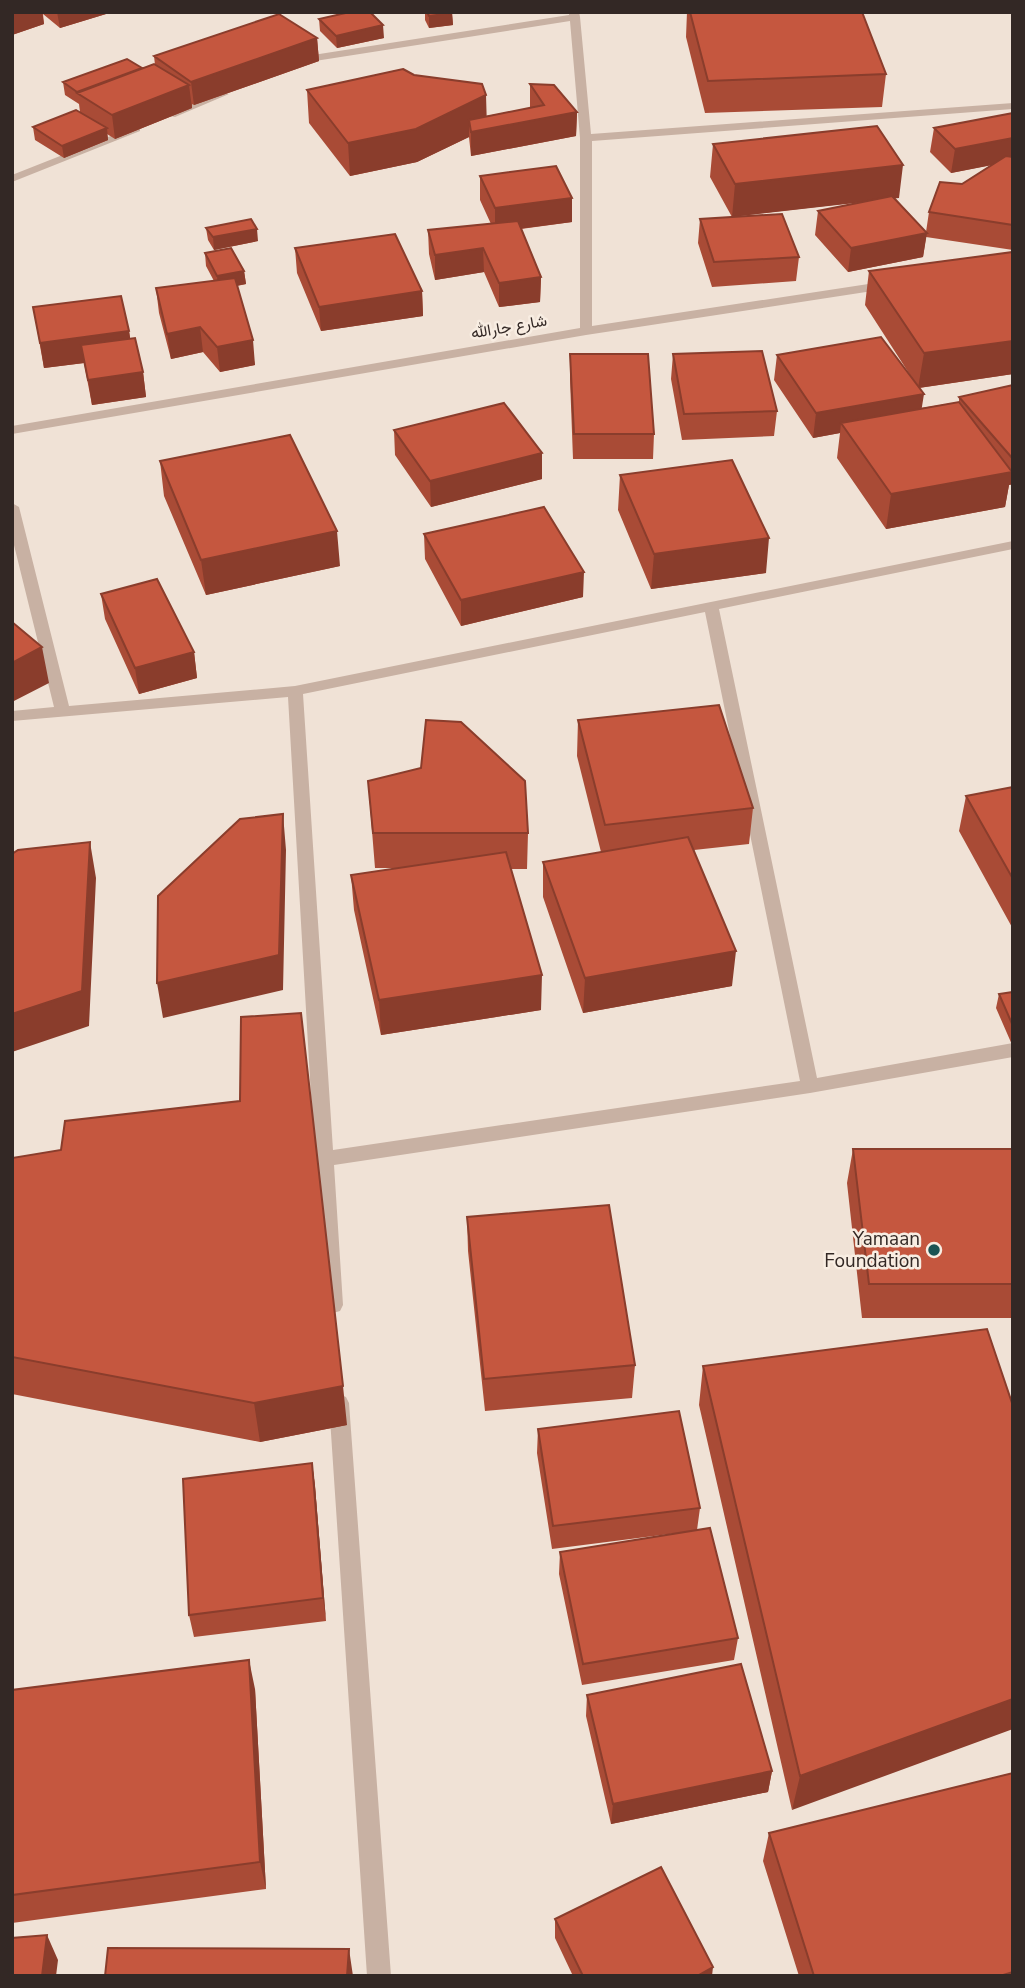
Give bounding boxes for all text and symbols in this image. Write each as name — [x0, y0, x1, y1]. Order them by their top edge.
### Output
street label: شارع جارالله — [469, 309, 549, 345]
place label: Yamaan Foundation — [824, 1226, 920, 1274]
marker: Yamaan Foundation — [926, 1242, 942, 1258]

